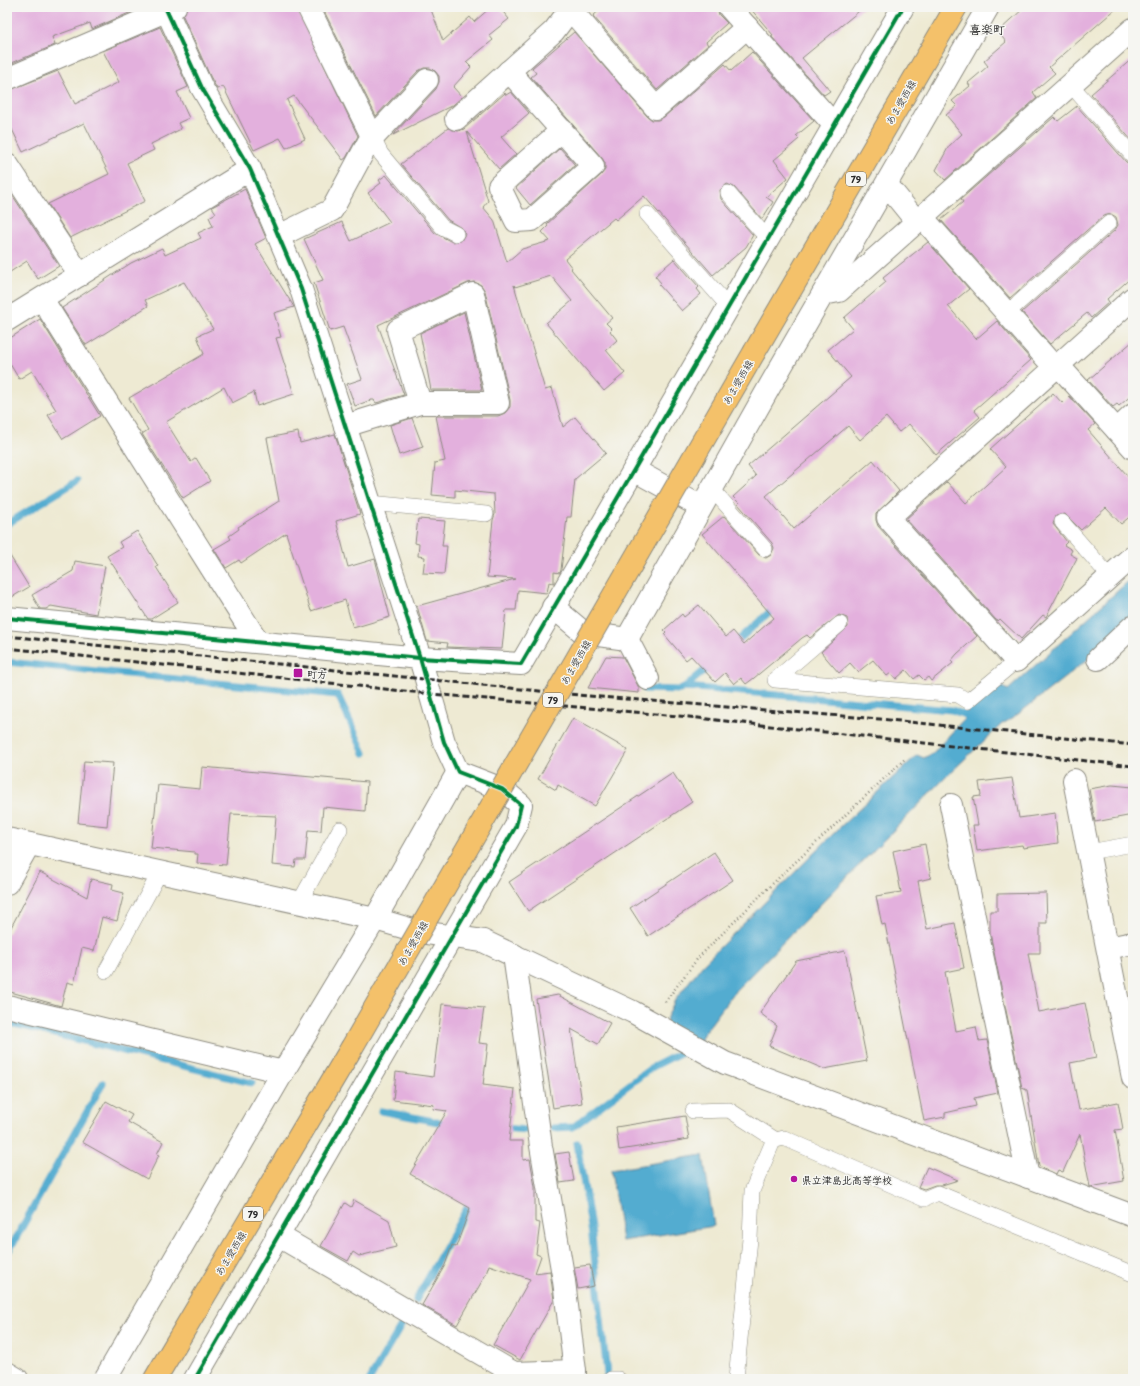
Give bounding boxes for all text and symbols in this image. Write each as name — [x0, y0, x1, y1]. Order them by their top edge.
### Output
district label: 喜楽町 — [969, 20, 1005, 38]
street label: あま愛西線 — [881, 77, 919, 127]
road number: 79 — [846, 172, 866, 186]
street label: あま愛西線 — [718, 357, 756, 407]
street label: あま愛西線 — [556, 637, 594, 687]
place label: 町方 — [307, 666, 327, 681]
marker: 町方 — [292, 667, 304, 679]
road number: 79 — [543, 693, 563, 707]
street label: あま愛西線 — [393, 918, 431, 968]
place label: 県立津島北高等学校 — [802, 1172, 892, 1187]
marker: 県立津島北高等学校 — [789, 1174, 799, 1184]
road number: 79 — [243, 1207, 263, 1221]
street label: あま愛西線 — [211, 1228, 249, 1278]

